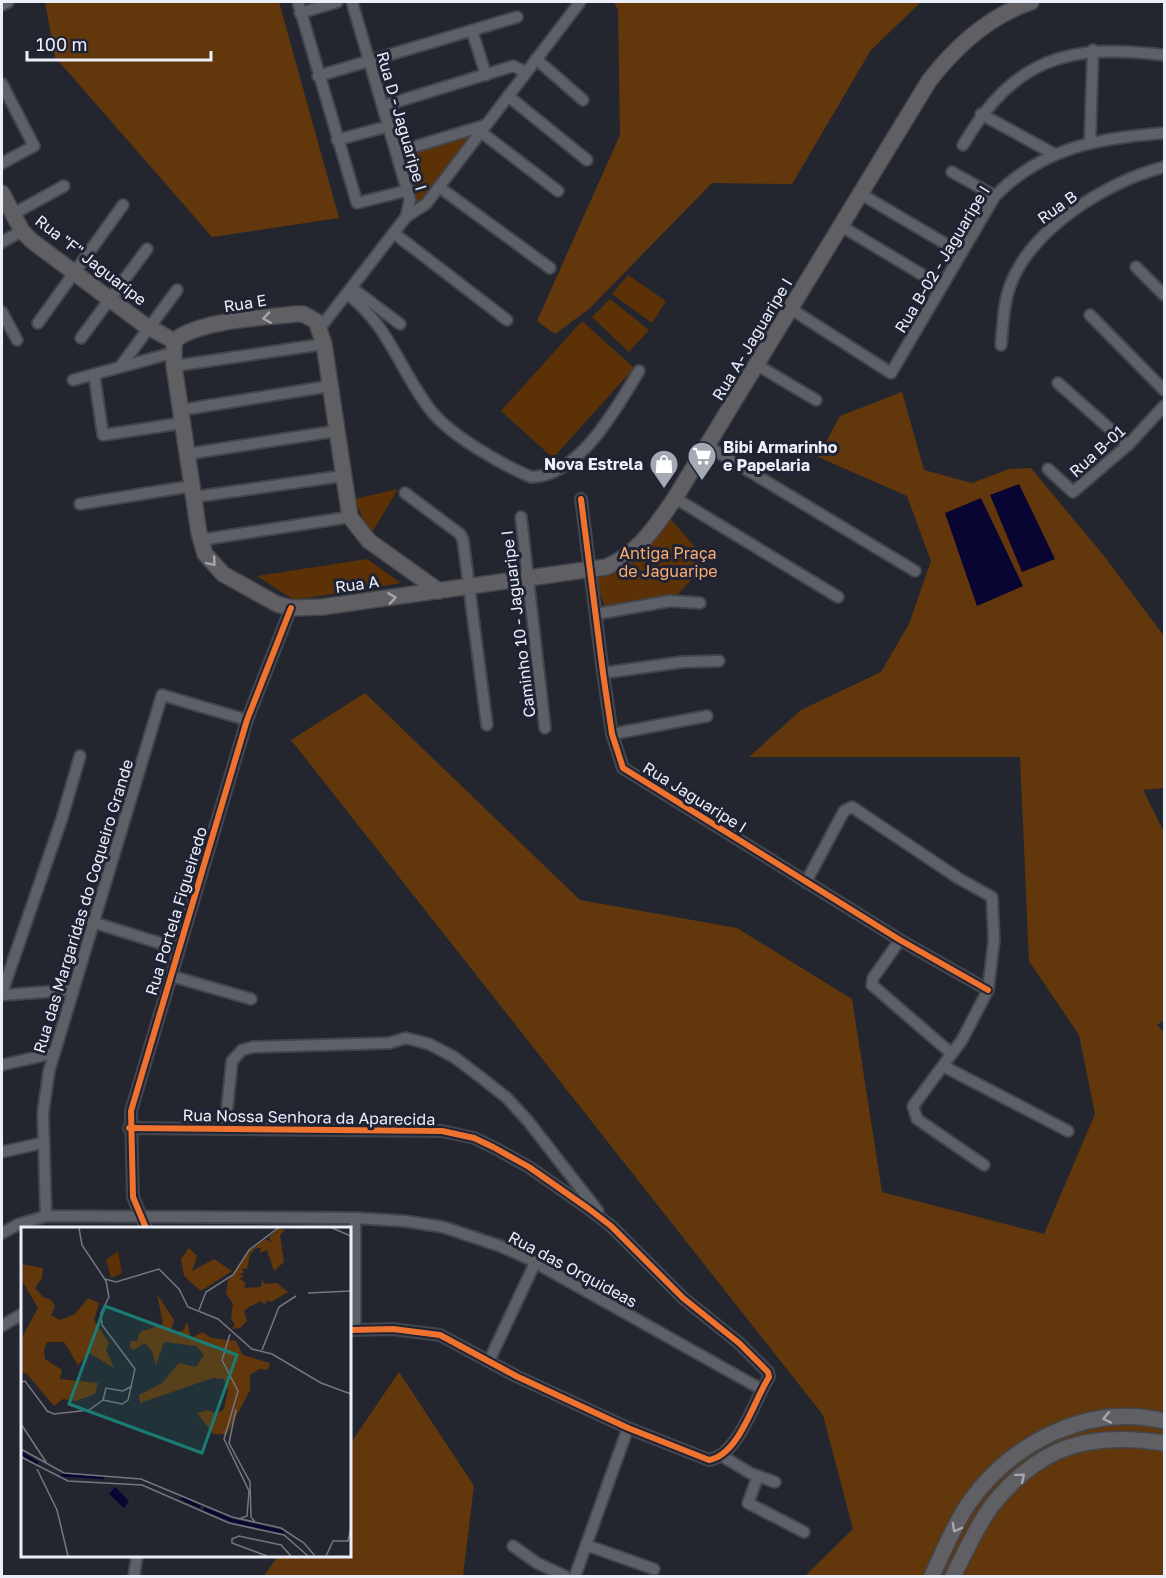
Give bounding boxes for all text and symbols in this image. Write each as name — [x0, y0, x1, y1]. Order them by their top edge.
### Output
scale bar — [27, 24, 212, 62]
text: 100 m — [36, 33, 87, 55]
street label: Rua D - Jaguaripe I — [373, 49, 431, 193]
street label: Rua B-02 - Jaguaripe I — [890, 182, 994, 336]
street label: Rua B — [1033, 186, 1081, 228]
street label: Rua "F" Jaguaripe — [31, 210, 151, 310]
street label: Rua A- Jaguaripe I — [708, 274, 796, 404]
street label: Rua E — [222, 290, 268, 316]
one-way arrow — [263, 311, 272, 323]
street label: Rua B-01 — [1065, 421, 1129, 481]
place label: Bibi Armarinho e Papelaria — [723, 437, 838, 475]
supermarket icon: Bibi Armarinho e Papelaria — [686, 440, 718, 482]
shop icon: Nova Estrela — [648, 448, 680, 490]
place label: Nova Estrela — [544, 454, 643, 474]
street label: Caminho 10 - Jaguaripe I — [497, 529, 539, 719]
park label: Antiga Praça de Jaguaripe — [618, 543, 718, 581]
one-way arrow — [204, 555, 215, 566]
street label: Rua A — [334, 571, 380, 597]
one-way arrow — [388, 592, 397, 604]
street label: Rua das Margaridas do Coqueiro Grande — [29, 757, 137, 1055]
street label: Rua Jaguaripe I — [639, 757, 751, 837]
street label: Rua Portela Figueiredo — [141, 824, 211, 998]
street label: Rua Nossa Senhora da Aparecida — [182, 1105, 436, 1129]
inset map — [21, 1227, 351, 1557]
street label: Rua das Orquideas — [505, 1227, 641, 1311]
one-way arrow — [1102, 1411, 1112, 1424]
one-way arrow — [1014, 1473, 1025, 1484]
one-way arrow — [952, 1522, 963, 1532]

